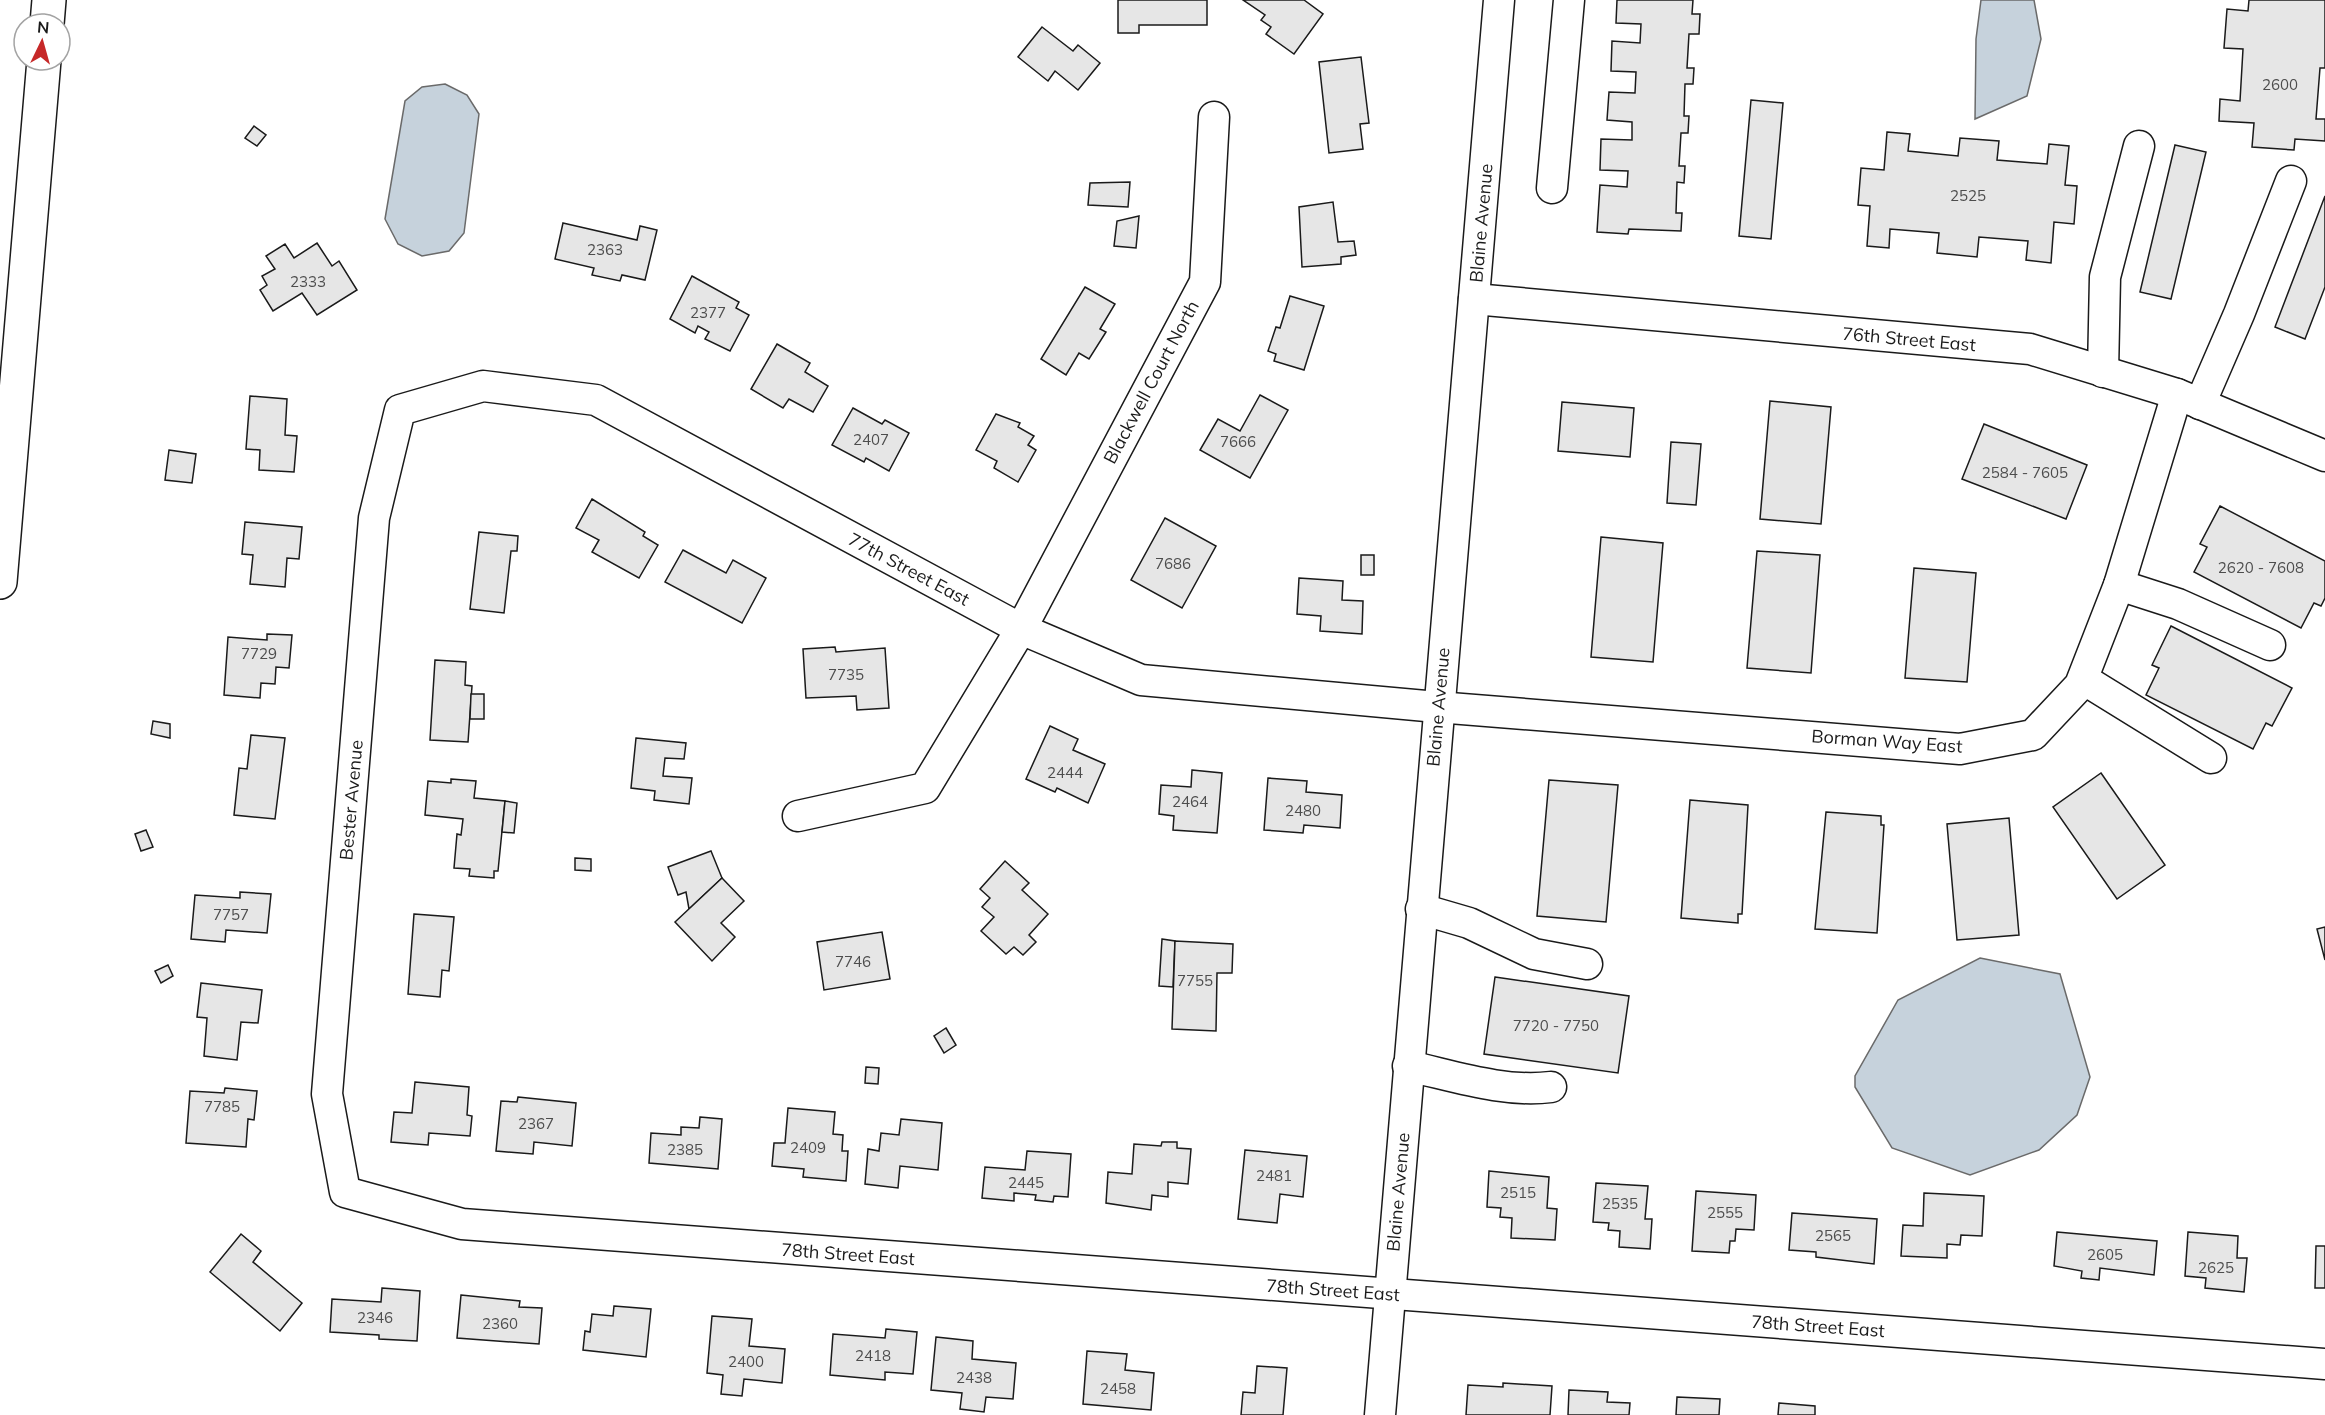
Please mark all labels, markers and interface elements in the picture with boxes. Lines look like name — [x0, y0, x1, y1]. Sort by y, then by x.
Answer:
north arrow — [12, 12, 72, 72]
text: N — [36, 17, 50, 38]
house number: 2600 — [2262, 75, 2298, 94]
street label: Blaine Avenue — [1464, 163, 1498, 283]
house number: 2525 — [1950, 186, 1986, 205]
house number: 2363 — [587, 240, 623, 259]
house number: 2333 — [290, 272, 326, 291]
street label: Blackwell Court North — [1098, 296, 1204, 468]
house number: 2377 — [690, 303, 726, 322]
street label: 76th Street East — [1841, 322, 1977, 356]
house number: 2407 — [853, 430, 889, 449]
house number: 7666 — [1220, 432, 1256, 451]
house number: 2584 - 7605 — [1982, 463, 2068, 482]
street label: 77th Street East — [844, 527, 974, 611]
house number: 7686 — [1155, 554, 1191, 573]
house number: 2620 - 7608 — [2218, 558, 2304, 577]
house number: 7729 — [241, 644, 277, 663]
street label: Blaine Avenue — [1421, 647, 1455, 767]
house number: 7735 — [828, 665, 864, 684]
street label: Borman Way East — [1811, 724, 1963, 758]
street label: Bester Avenue — [334, 739, 368, 861]
house number: 2444 — [1047, 763, 1083, 782]
house number: 2464 — [1172, 792, 1208, 811]
house number: 2480 — [1285, 801, 1321, 820]
house number: 7757 — [213, 905, 249, 924]
house number: 7746 — [835, 952, 871, 971]
house number: 7755 — [1177, 971, 1213, 990]
house number: 7720 - 7750 — [1513, 1016, 1599, 1035]
house number: 7785 — [204, 1097, 240, 1116]
house number: 2367 — [518, 1114, 554, 1133]
street label: Blaine Avenue — [1381, 1132, 1415, 1252]
house number: 2409 — [790, 1138, 826, 1157]
house number: 2385 — [667, 1140, 703, 1159]
house number: 2481 — [1256, 1166, 1292, 1185]
house number: 2445 — [1008, 1173, 1044, 1192]
house number: 2515 — [1500, 1183, 1536, 1202]
house number: 2535 — [1602, 1194, 1638, 1213]
house number: 2555 — [1707, 1203, 1743, 1222]
house number: 2565 — [1815, 1226, 1851, 1245]
street label: 78th Street East — [780, 1238, 916, 1270]
house number: 2605 — [2087, 1245, 2123, 1264]
house number: 2625 — [2198, 1258, 2234, 1277]
street label: 78th Street East — [1265, 1274, 1401, 1306]
house number: 2346 — [357, 1308, 393, 1327]
street label: 78th Street East — [1750, 1310, 1886, 1342]
house number: 2360 — [482, 1314, 518, 1333]
house number: 2418 — [855, 1346, 891, 1365]
house number: 2400 — [728, 1352, 764, 1371]
house number: 2438 — [956, 1368, 992, 1387]
house number: 2458 — [1100, 1379, 1136, 1398]

